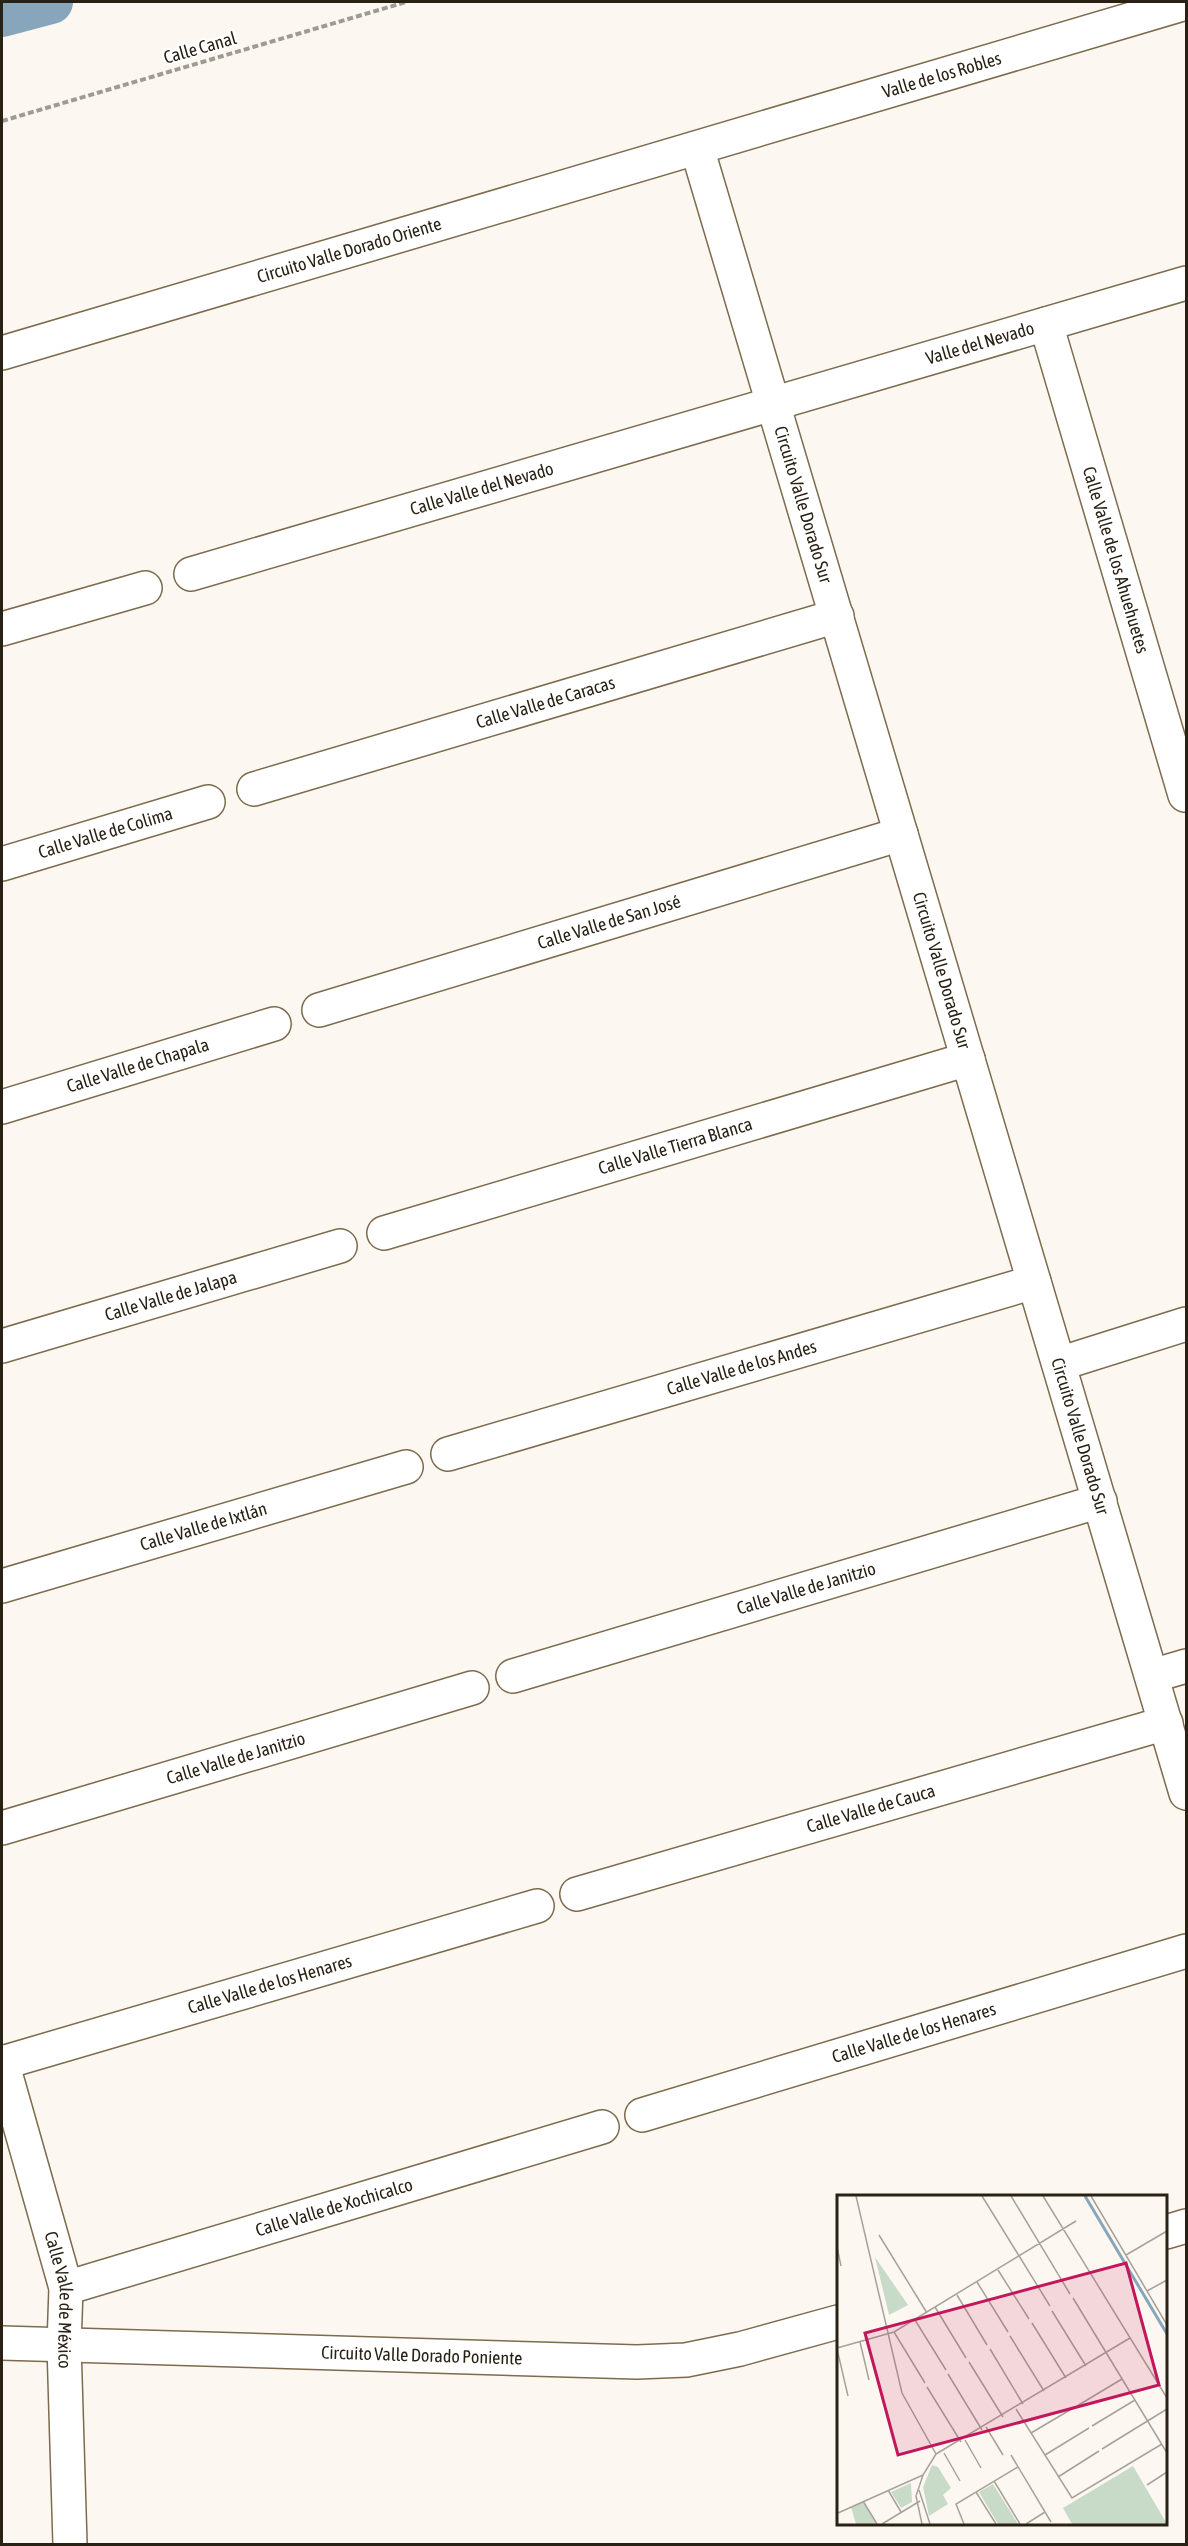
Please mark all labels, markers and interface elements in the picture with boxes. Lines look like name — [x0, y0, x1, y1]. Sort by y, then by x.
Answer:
street label: Calle Canal — [161, 27, 239, 68]
street label: Valle de los Robles — [880, 47, 1004, 102]
street label: Circuito Valle Dorado Oriente — [254, 213, 444, 287]
street label: Valle del Nevado — [923, 317, 1036, 369]
street label: Circuito Valle Dorado Sur — [770, 423, 837, 586]
street label: Calle Valle del Nevado — [407, 458, 556, 519]
street label: Calle Valle de los Ahuehuetes — [1079, 464, 1154, 656]
street label: Calle Valle de Caracas — [473, 672, 617, 733]
street label: Calle Valle de Colima — [36, 802, 175, 863]
street label: Circuito Valle Dorado Sur — [909, 889, 975, 1052]
street label: Calle Valle de San José — [535, 890, 683, 953]
street label: Calle Valle de Chapala — [64, 1033, 211, 1097]
street label: Calle Valle Tierra Blanca — [596, 1113, 755, 1179]
street label: Calle Valle de Jalapa — [102, 1266, 239, 1325]
street label: Calle Valle de los Andes — [664, 1335, 819, 1399]
street label: Circuito Valle Dorado Sur — [1047, 1355, 1114, 1518]
street label: Calle Valle de Ixtlán — [137, 1498, 269, 1555]
street label: Calle Valle de Janitzio — [734, 1558, 878, 1619]
street label: Calle Valle de Janitzio — [164, 1727, 308, 1788]
street label: Calle Valle de Cauca — [804, 1780, 937, 1837]
street label: Calle Valle de los Henares — [185, 1950, 354, 2018]
street label: Calle Valle de los Henares — [829, 1998, 998, 2067]
street label: Calle Valle de Xochicalco — [253, 2173, 415, 2240]
inset map — [837, 2195, 1167, 2525]
street label: Calle Valle de México — [40, 2229, 77, 2369]
street label: Circuito Valle Dorado Poniente — [321, 2342, 523, 2369]

